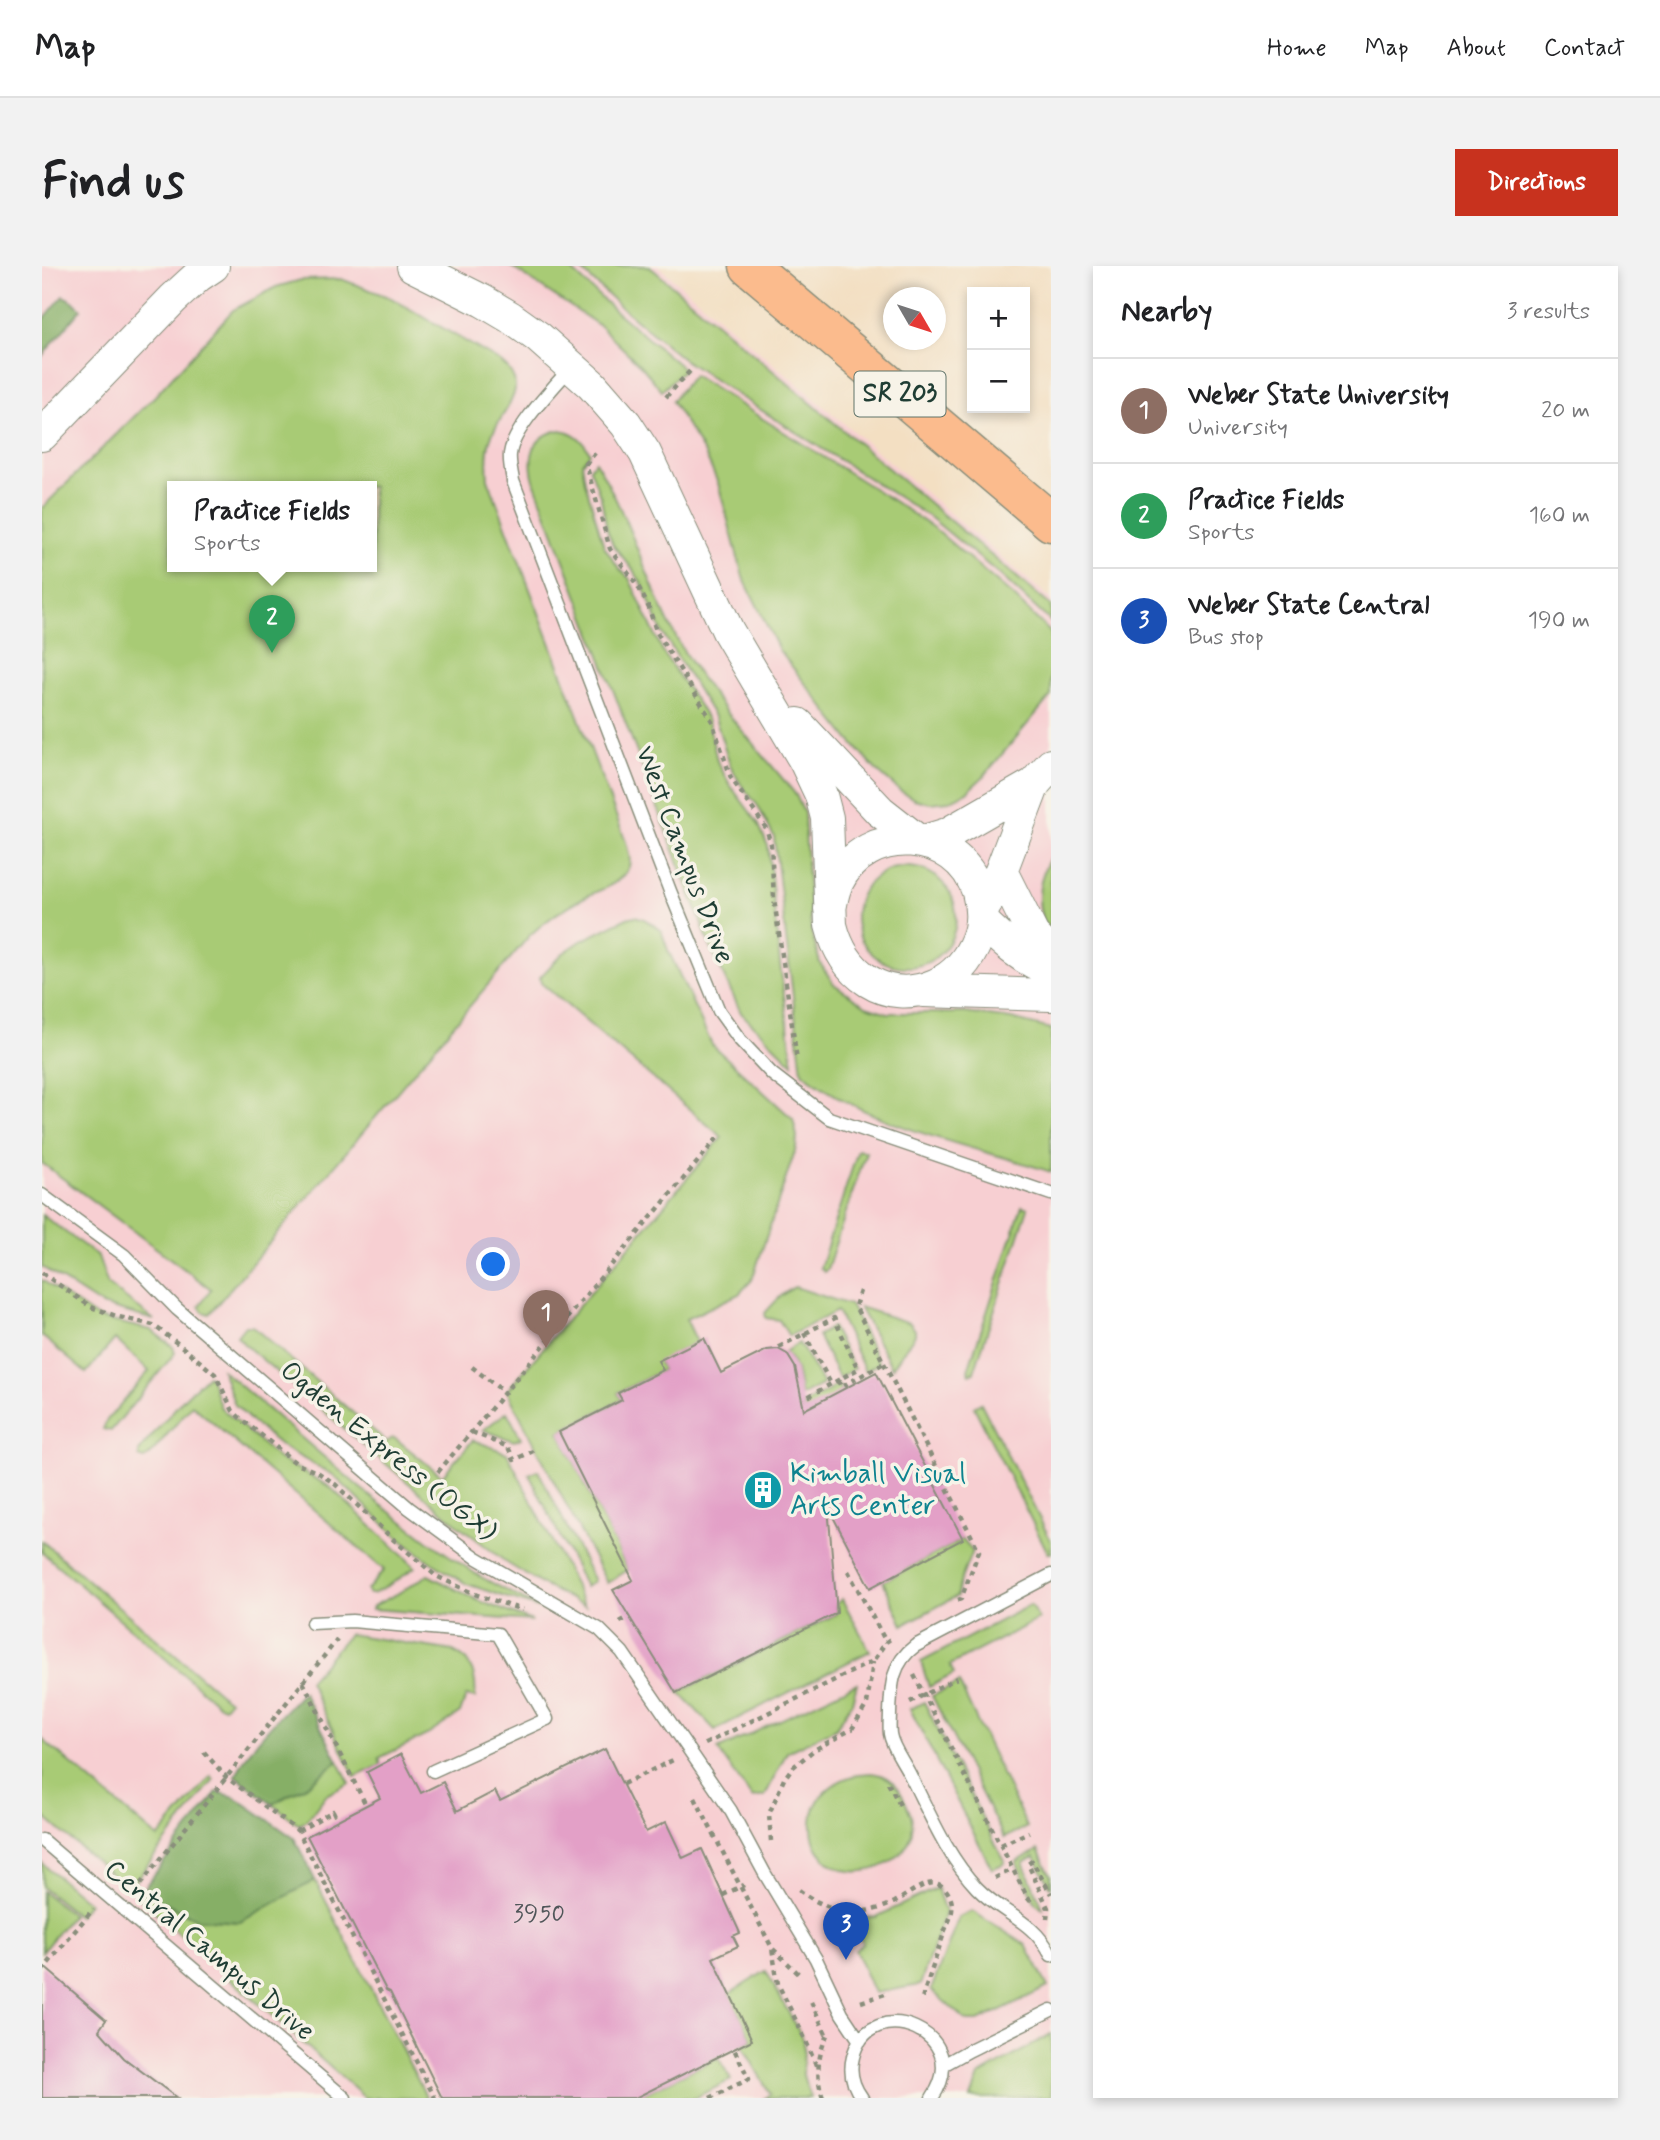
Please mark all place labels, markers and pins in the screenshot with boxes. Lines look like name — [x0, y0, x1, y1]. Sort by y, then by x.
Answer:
pin: 2 — [249, 595, 295, 653]
pin: 1 — [523, 1290, 569, 1348]
place label: Kimball Visual Arts Center — [790, 1456, 966, 1525]
building icon: Kimball Visual Arts Center — [742, 1469, 784, 1511]
pin: 3 — [823, 1902, 869, 1960]

